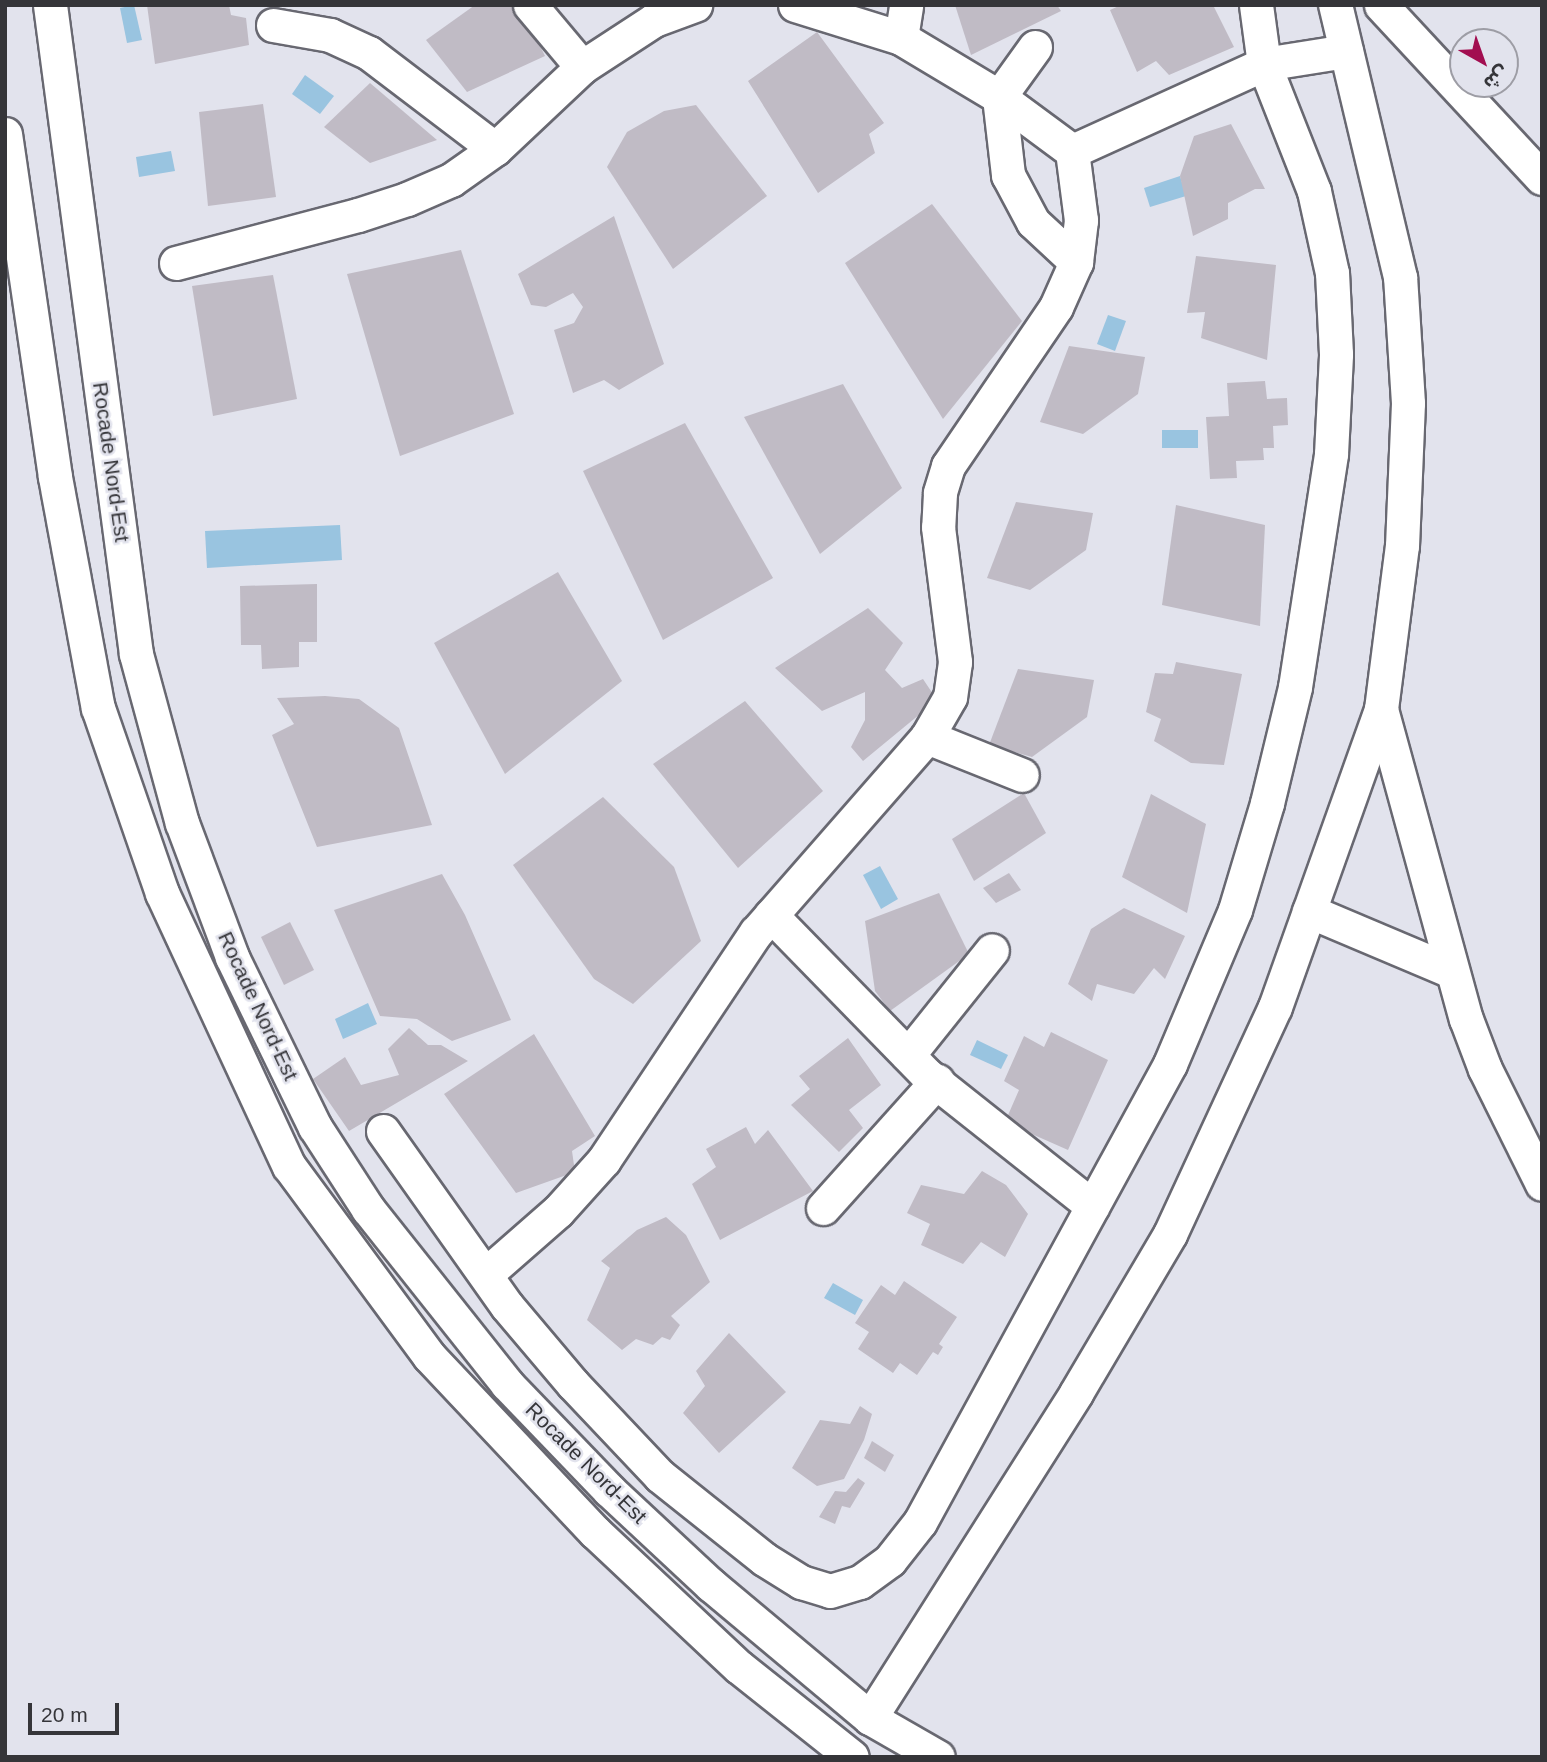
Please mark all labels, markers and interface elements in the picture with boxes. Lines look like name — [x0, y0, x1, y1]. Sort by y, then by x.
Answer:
north arrow — [1449, 28, 1519, 98]
text: ش — [1480, 62, 1513, 94]
street label: Rocade Nord-Est — [87, 380, 135, 544]
street label: Rocade Nord-Est — [213, 928, 303, 1084]
street label: Rocade Nord-Est — [520, 1397, 652, 1529]
scale bar — [32, 1688, 122, 1732]
text: 20 m — [41, 1703, 88, 1726]

